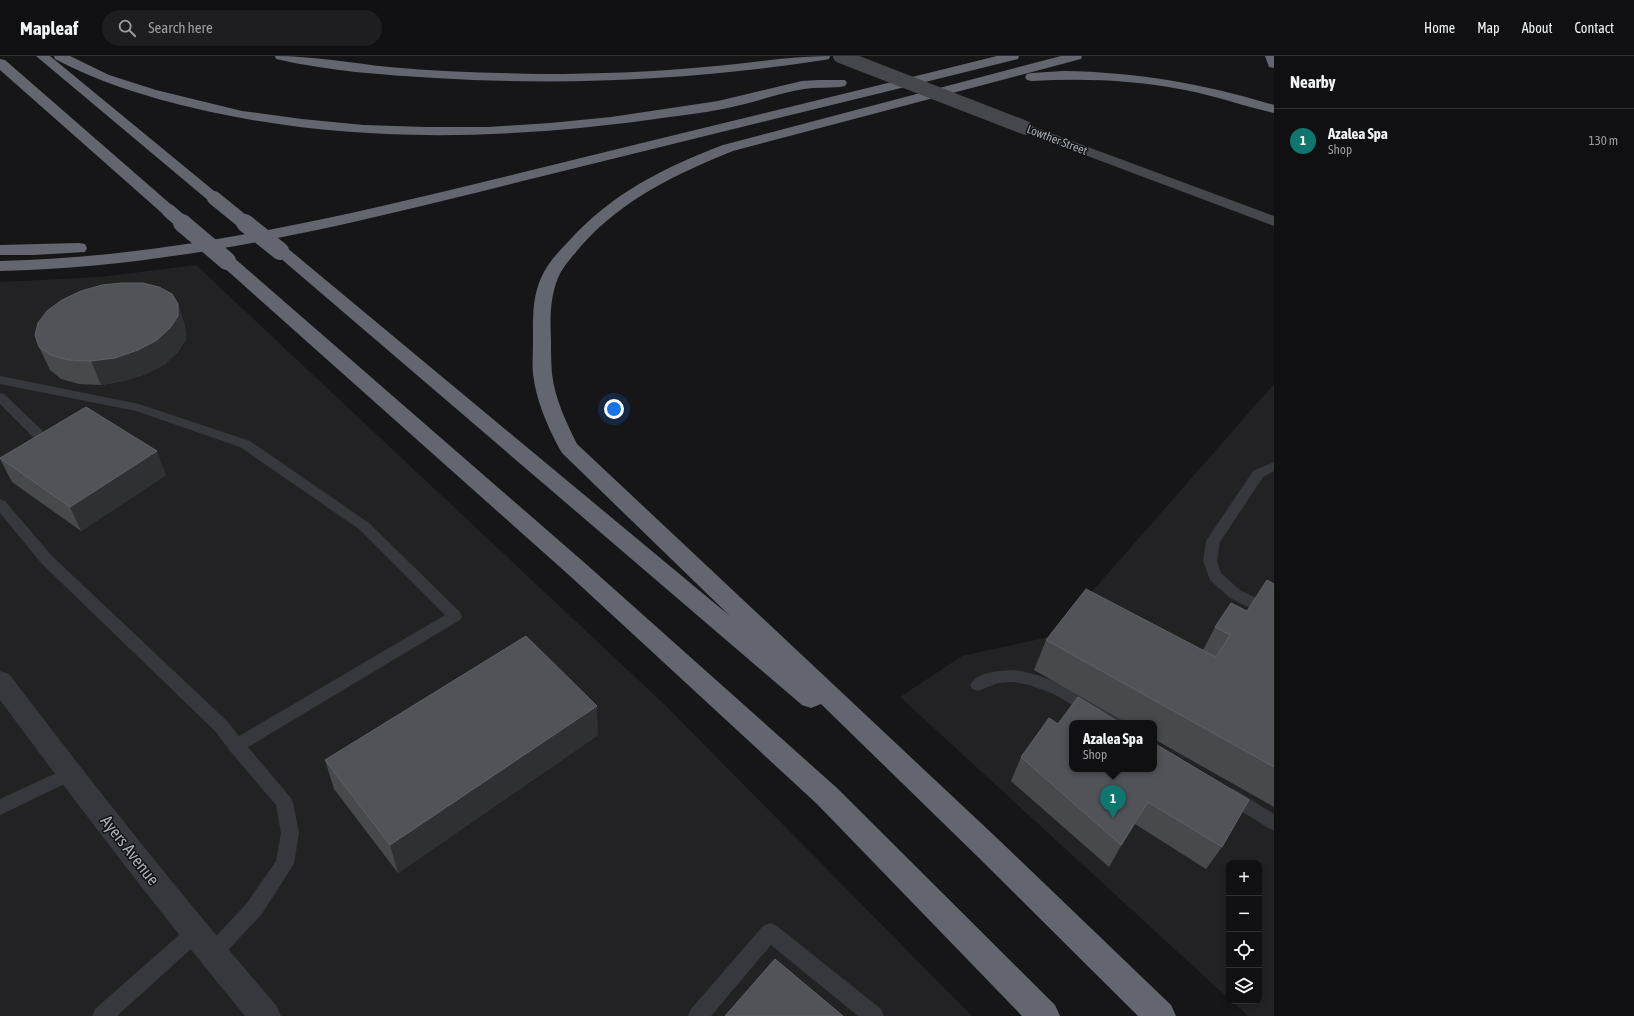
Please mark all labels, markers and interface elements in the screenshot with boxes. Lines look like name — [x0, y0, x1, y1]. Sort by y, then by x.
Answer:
search box — [102, 10, 382, 46]
text: Mapleaf — [20, 17, 78, 39]
icon: search — [116, 17, 138, 39]
text: Search here — [148, 19, 213, 36]
text: Home — [1424, 20, 1455, 36]
text: Map — [1477, 20, 1500, 36]
text: About — [1522, 20, 1553, 36]
text: Contact — [1575, 20, 1614, 36]
text: Nearby — [1290, 72, 1336, 92]
street label: Lowther Street — [1025, 122, 1090, 158]
text: Azalea Spa — [1328, 125, 1388, 142]
text: 1 — [1300, 133, 1306, 148]
text: 130 m — [1589, 133, 1618, 148]
text: Shop — [1328, 142, 1352, 157]
your location — [604, 399, 624, 419]
popup — [1069, 720, 1157, 772]
text: Azalea Spa — [1083, 730, 1143, 747]
text: Shop — [1083, 747, 1107, 762]
pin: 1 — [1100, 785, 1126, 818]
street label: Ayers Avenue — [96, 811, 164, 889]
map controls — [1226, 860, 1262, 1004]
button: + — [1226, 860, 1262, 896]
button: − — [1226, 896, 1262, 932]
button: locate — [1226, 932, 1262, 968]
button: layers — [1226, 968, 1262, 1004]

